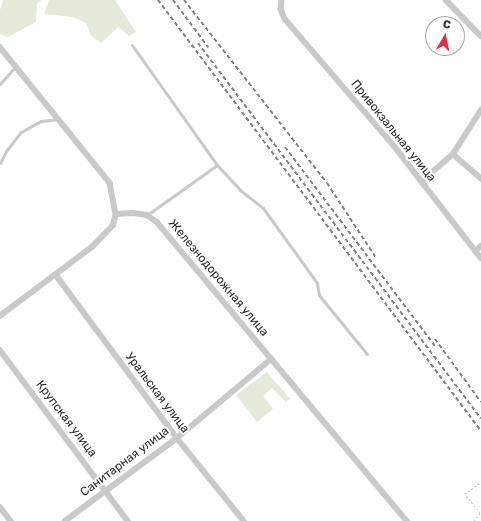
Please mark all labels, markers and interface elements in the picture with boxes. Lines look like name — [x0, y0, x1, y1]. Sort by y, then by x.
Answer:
north arrow — [425, 16, 465, 56]
text: С — [442, 18, 452, 32]
street label: Привокзальная улица — [348, 77, 438, 185]
street label: Железнодорожная улица — [165, 217, 271, 339]
street label: Уральская улица — [122, 350, 192, 436]
street label: Крупская улица — [33, 378, 99, 460]
street label: Санитарная улица — [78, 424, 172, 500]

